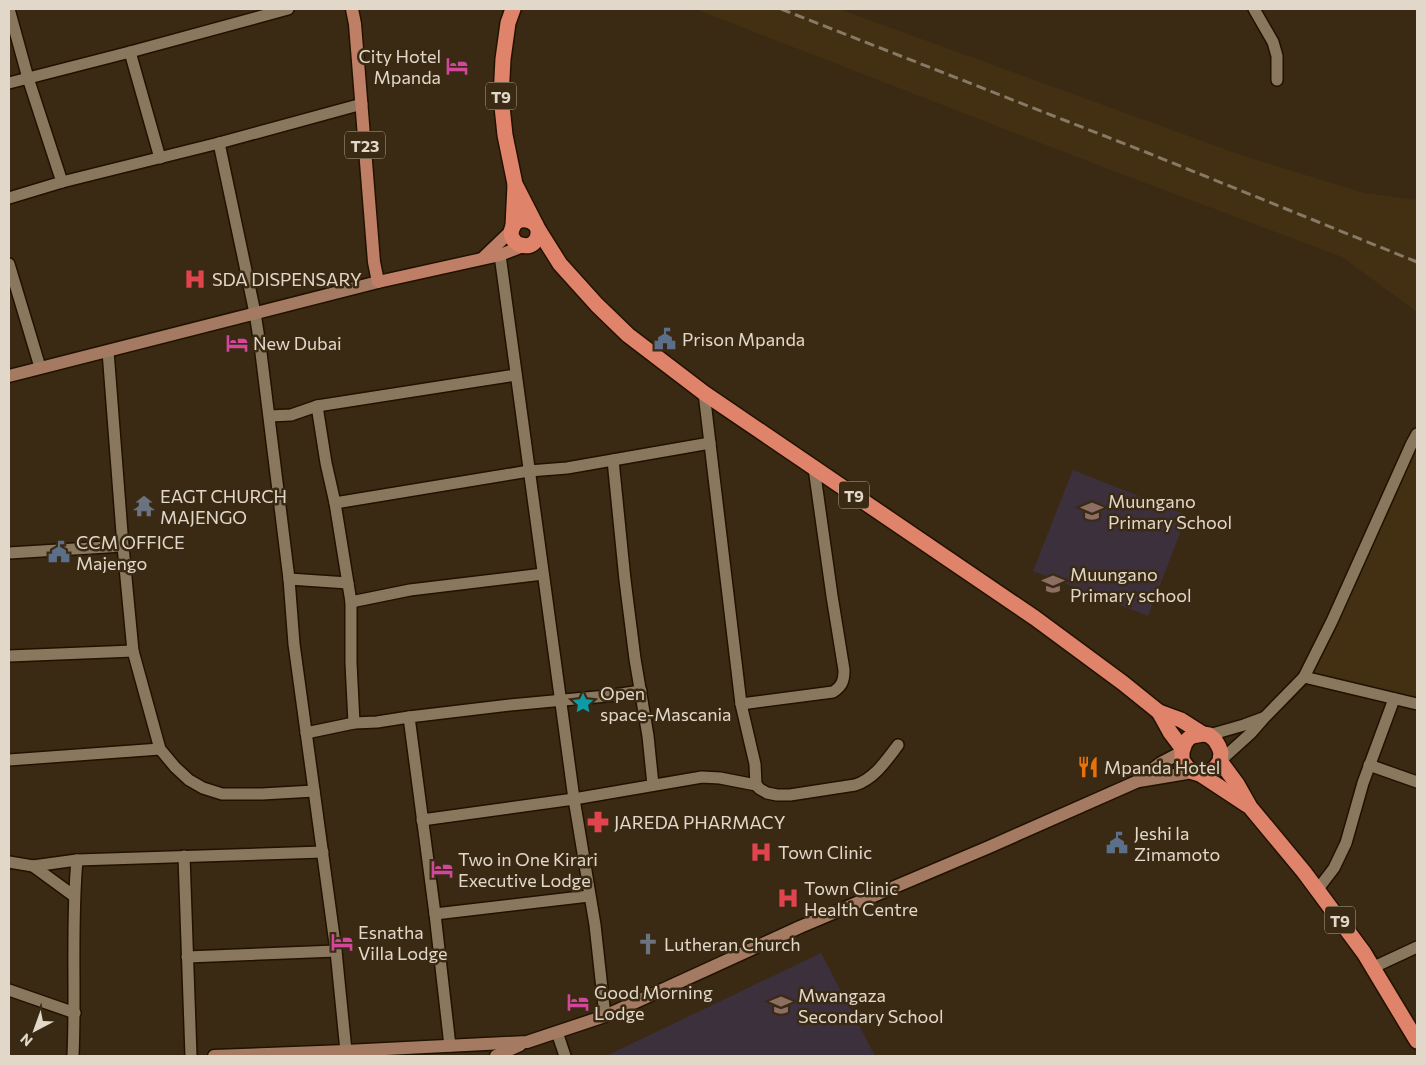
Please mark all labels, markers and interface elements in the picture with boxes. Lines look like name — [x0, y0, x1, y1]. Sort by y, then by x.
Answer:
place label: City Hotel Mpanda — [358, 45, 441, 88]
hotel icon: City Hotel Mpanda — [444, 53, 470, 79]
road number: T9 — [486, 82, 516, 110]
road number: T23 — [345, 132, 385, 158]
hospital icon: SDA DISPENSARY — [182, 266, 208, 292]
place label: SDA DISPENSARY — [212, 268, 362, 290]
public building icon: Prison Mpanda — [652, 326, 678, 352]
place label: Prison Mpanda — [682, 328, 805, 350]
hotel icon: New Dubai — [224, 330, 250, 356]
place label: New Dubai — [253, 332, 342, 354]
road number: T9 — [839, 482, 869, 508]
place label: EAGT CHURCH MAJENGO — [160, 485, 287, 528]
place label: Muungano Primary School — [1108, 490, 1232, 533]
temple icon: EAGT CHURCH MAJENGO — [131, 493, 157, 519]
school or university icon: Muungano Primary School — [1079, 498, 1105, 524]
place label: CCM OFFICE Majengo — [76, 531, 185, 574]
public building icon: CCM OFFICE Majengo — [46, 539, 72, 565]
place label: Muungano Primary school — [1070, 563, 1192, 606]
school or university icon: Muungano Primary school — [1040, 571, 1066, 597]
place label: Open space-Mascania — [600, 682, 732, 725]
place icon: Open space-Mascania — [570, 690, 596, 716]
restaurant icon: Mpanda Hotel — [1075, 754, 1101, 780]
place label: Mpanda Hotel — [1104, 756, 1220, 778]
pharmacy icon: JAREDA PHARMACY — [585, 809, 611, 835]
place label: JAREDA PHARMACY — [614, 811, 786, 833]
place label: Jeshi la Zimamoto — [1134, 822, 1220, 865]
public building icon: Jeshi la Zimamoto — [1104, 830, 1130, 856]
hospital icon: Town Clinic — [748, 839, 774, 865]
place label: Town Clinic — [778, 841, 872, 863]
place label: Two in One Kirari Executive Lodge — [458, 848, 598, 891]
hotel icon: Two in One Kirari Executive Lodge — [429, 856, 455, 882]
place label: Town Clinic Health Centre — [804, 877, 918, 920]
hospital icon: Town Clinic Health Centre — [775, 885, 801, 911]
road number: T9 — [1325, 906, 1355, 934]
place label: Esnatha Villa Lodge — [358, 921, 448, 964]
hotel icon: Esnatha Villa Lodge — [329, 929, 355, 955]
church icon: Lutheran Church — [635, 931, 661, 957]
place label: Lutheran Church — [664, 933, 801, 955]
place label: Good Morning Lodge — [594, 981, 713, 1024]
place label: Mwangaza Secondary School — [798, 984, 944, 1027]
hotel icon: Good Morning Lodge — [565, 989, 591, 1015]
school or university icon: Mwangaza Secondary School — [768, 992, 794, 1018]
north arrow — [10, 1005, 60, 1055]
text: N — [17, 1030, 36, 1050]

